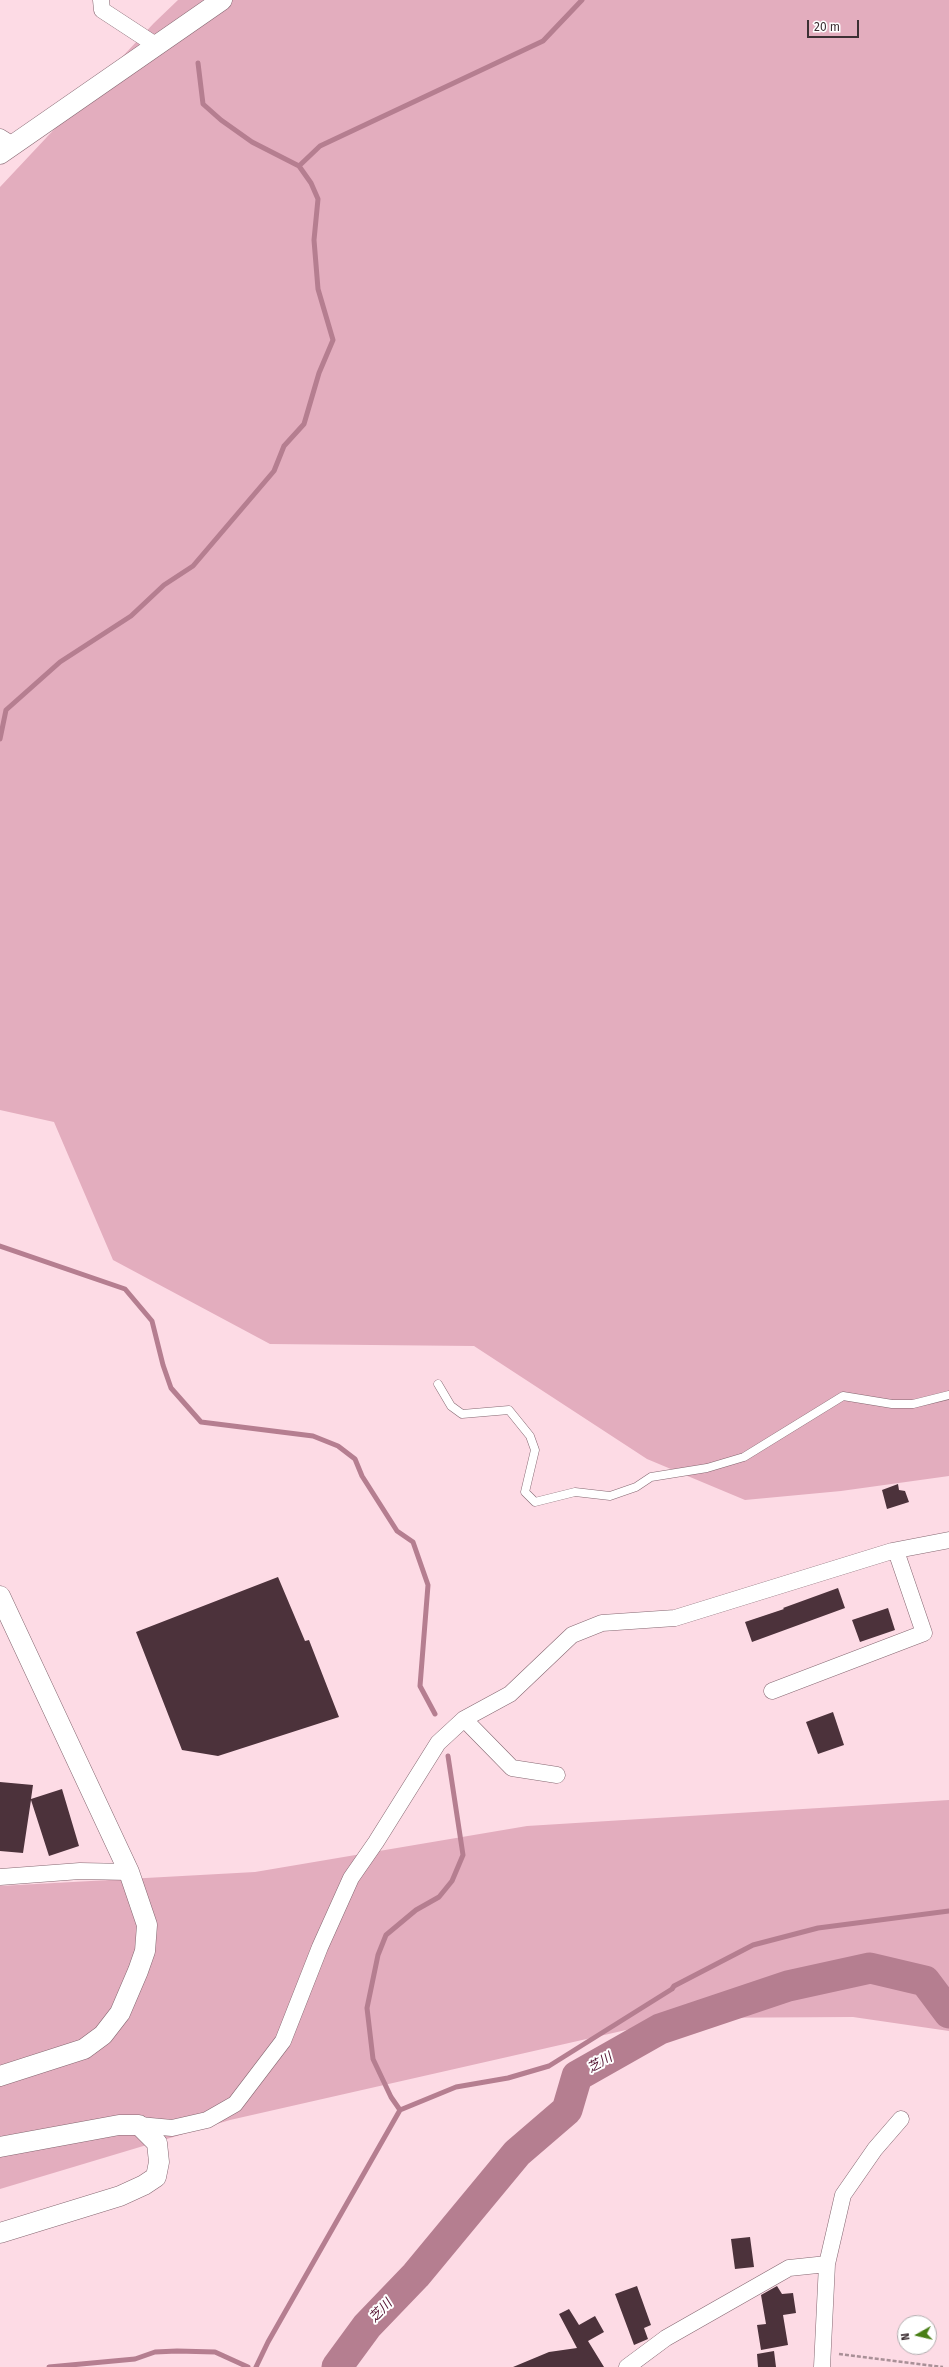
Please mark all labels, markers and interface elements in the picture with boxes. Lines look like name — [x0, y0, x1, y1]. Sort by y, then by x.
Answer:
scale bar — [809, 12, 861, 38]
text: 20 m — [814, 20, 840, 34]
water label: 芝川 — [585, 2050, 615, 2076]
water label: 芝川 — [366, 2296, 396, 2326]
north arrow — [897, 2315, 937, 2355]
text: N — [899, 2332, 913, 2341]

